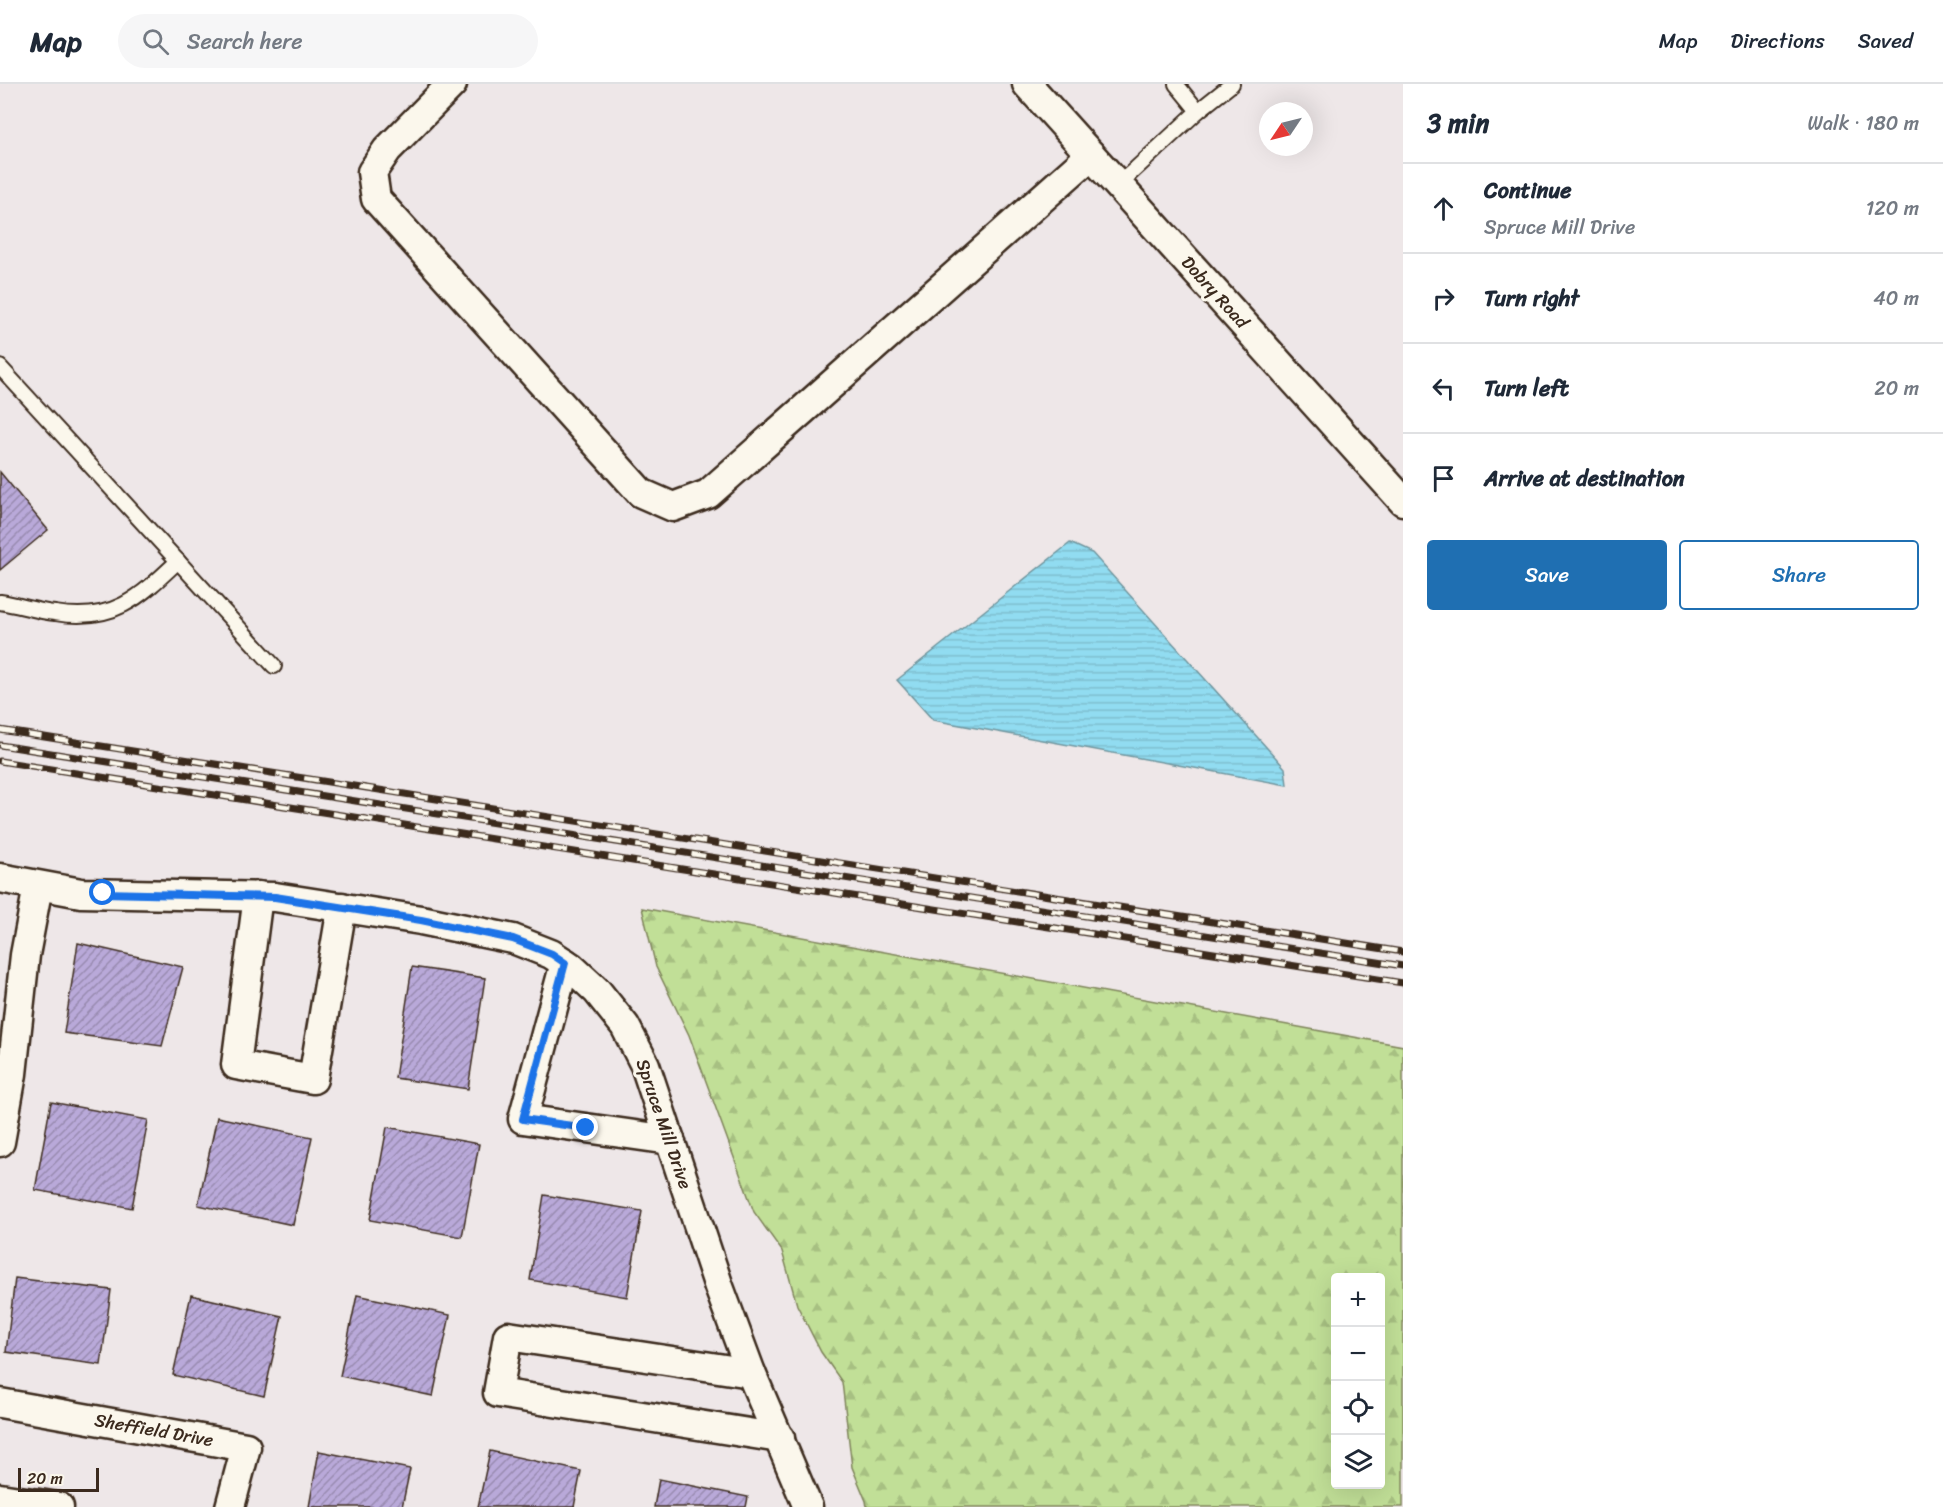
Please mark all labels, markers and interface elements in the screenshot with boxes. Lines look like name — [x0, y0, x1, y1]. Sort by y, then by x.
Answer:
search box — [118, 14, 538, 68]
text: Map — [30, 17, 82, 66]
text: Search here — [187, 22, 303, 61]
text: Map — [1659, 22, 1697, 60]
text: Directions — [1730, 22, 1825, 60]
text: Saved — [1858, 22, 1913, 60]
icon: search — [139, 25, 172, 58]
text: 3 min — [1427, 100, 1489, 146]
north arrow — [1259, 102, 1313, 156]
text: Walk · 180 m — [1808, 106, 1919, 141]
text: Continue — [1484, 171, 1572, 210]
text: 120 m — [1866, 191, 1919, 226]
icon: ahead — [1427, 192, 1460, 225]
text: Spruce Mill Drive — [1484, 210, 1635, 245]
street label: Dobry Road — [1173, 248, 1258, 337]
text: Turn right — [1484, 279, 1579, 318]
text: 40 m — [1873, 281, 1919, 316]
icon: right — [1427, 282, 1460, 315]
text: Turn left — [1484, 369, 1569, 408]
text: 20 m — [1874, 371, 1919, 406]
icon: left — [1427, 372, 1460, 405]
text: Arrive at destination — [1484, 459, 1685, 498]
icon: arrive — [1427, 462, 1460, 495]
button: Save — [1427, 540, 1667, 610]
button: Share — [1679, 540, 1919, 610]
route start — [89, 879, 115, 905]
street label: Spruce Mill Drive — [627, 1054, 701, 1194]
route end — [572, 1114, 598, 1140]
map controls — [1331, 1273, 1385, 1489]
button: + — [1331, 1273, 1385, 1327]
button: − — [1331, 1327, 1385, 1381]
button: locate — [1331, 1381, 1385, 1435]
street label: Sheffield Drive — [92, 1404, 216, 1456]
button: layers — [1331, 1435, 1385, 1489]
text: 20 m — [27, 1464, 63, 1493]
scale bar — [18, 1465, 99, 1492]

